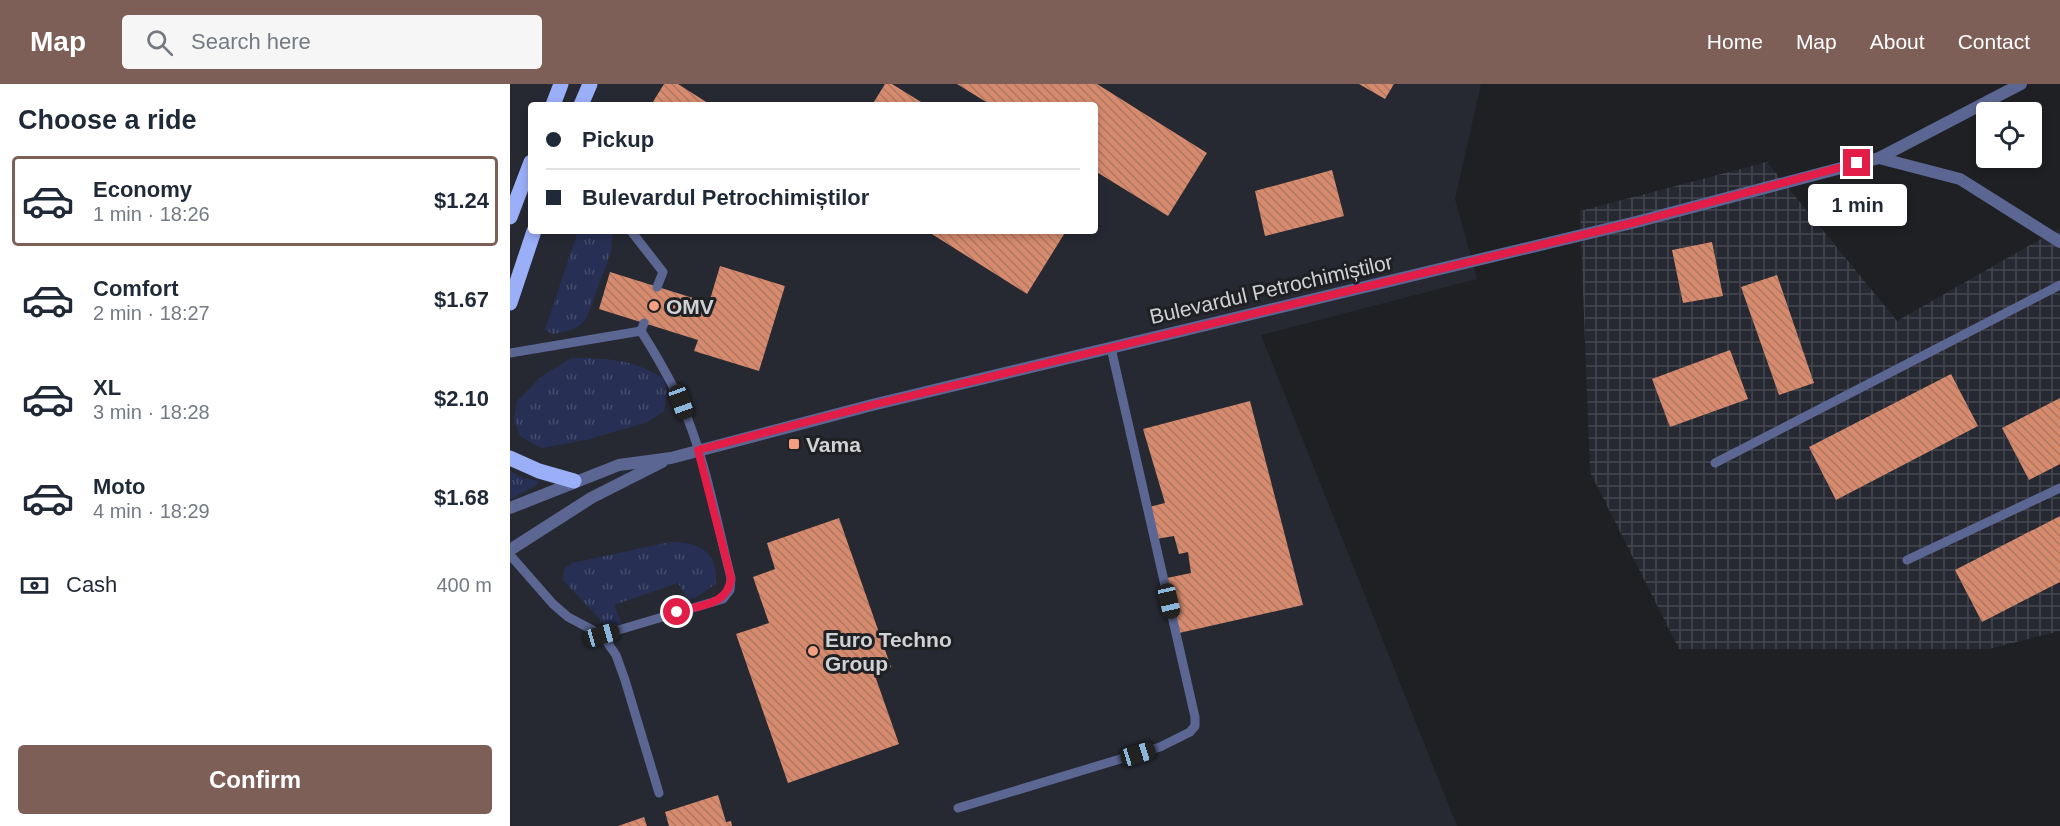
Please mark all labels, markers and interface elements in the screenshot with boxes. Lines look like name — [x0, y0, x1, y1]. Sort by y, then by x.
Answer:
search box — [122, 15, 542, 69]
text: Map — [30, 26, 86, 57]
icon: search — [143, 26, 176, 59]
text: Search here — [191, 29, 311, 54]
text: Home — [1707, 30, 1763, 53]
text: Map — [1796, 30, 1837, 53]
text: About — [1870, 30, 1925, 53]
text: Contact — [1958, 30, 2030, 53]
map controls — [1976, 102, 2042, 168]
button: locate — [1976, 102, 2042, 168]
text: Choose a ride — [18, 105, 197, 135]
text: Pickup — [582, 127, 654, 152]
route end — [1843, 149, 1870, 176]
icon: car — [21, 174, 75, 228]
text: Economy — [93, 177, 192, 202]
callout: 1 min — [1808, 184, 1906, 226]
text: Bulevardul Petrochimiștilor — [582, 185, 869, 210]
text: $1.24 — [434, 188, 489, 213]
text: 1 min — [1831, 194, 1884, 216]
text: 1 min · 18:26 — [93, 203, 210, 225]
street label: Bulevardul Petrochimiștilor — [1147, 250, 1395, 328]
icon: car — [21, 273, 75, 327]
text: Comfort — [93, 276, 179, 301]
text: $1.67 — [434, 287, 489, 312]
place label: OMV — [666, 295, 714, 318]
marker: OMV — [647, 299, 661, 313]
text: 2 min · 18:27 — [93, 302, 210, 324]
icon: car — [21, 372, 75, 426]
text: XL — [93, 375, 121, 400]
car — [666, 382, 696, 422]
text: $2.10 — [434, 386, 489, 411]
text: 3 min · 18:28 — [93, 401, 210, 423]
place label: Vama — [806, 433, 861, 456]
marker: Vama — [787, 437, 801, 451]
icon: car — [21, 471, 75, 525]
text: Moto — [93, 474, 146, 499]
text: $1.68 — [434, 485, 489, 510]
text: 4 min · 18:29 — [93, 500, 210, 522]
icon: cash — [18, 569, 51, 602]
text: Cash — [66, 572, 117, 597]
text: 400 m — [436, 574, 492, 596]
car — [1156, 581, 1182, 621]
route start — [663, 598, 690, 625]
car — [582, 621, 622, 649]
place label: Euro Techno Group — [825, 628, 952, 675]
marker: Euro Techno Group — [806, 644, 820, 658]
car — [1118, 740, 1158, 768]
button: Confirm — [18, 745, 492, 814]

